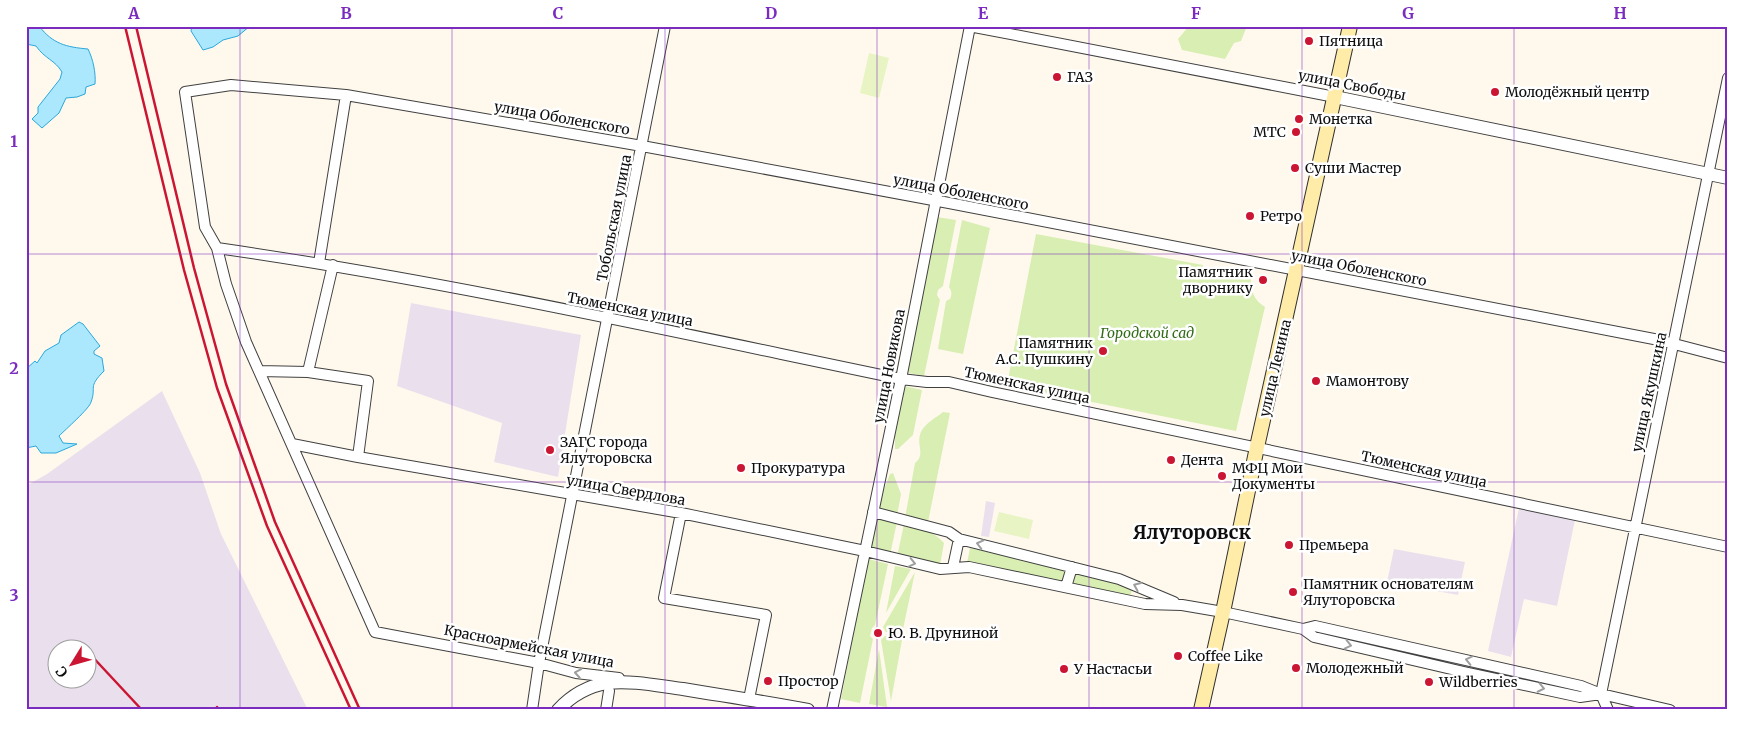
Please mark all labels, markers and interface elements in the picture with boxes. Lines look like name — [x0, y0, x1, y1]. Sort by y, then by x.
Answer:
text: A — [127, 3, 140, 23]
text: B — [340, 3, 352, 23]
text: C — [553, 3, 563, 23]
text: D — [765, 3, 777, 23]
text: E — [978, 3, 989, 23]
text: F — [1191, 3, 1201, 23]
text: G — [1402, 3, 1414, 23]
text: H — [1613, 3, 1627, 23]
place label: Пятница — [1319, 32, 1384, 50]
marker: Пятница — [1303, 35, 1315, 47]
street label: улица Свободы — [1297, 66, 1407, 104]
place label: ГАЗ — [1067, 68, 1093, 86]
marker: ГАЗ — [1051, 71, 1063, 83]
place label: Молодёжный центр — [1505, 83, 1650, 101]
marker: Молодёжный центр — [1489, 86, 1501, 98]
street label: улица Оболенского — [493, 97, 631, 139]
place label: Монетка — [1309, 110, 1373, 128]
marker: Монетка — [1293, 113, 1305, 125]
place label: МТС — [1253, 123, 1286, 141]
marker: МТС — [1290, 126, 1302, 138]
text: 1 — [10, 131, 18, 151]
street label: Тобольская улица — [593, 152, 635, 283]
place label: Суши Мастер — [1305, 159, 1402, 177]
marker: Суши Мастер — [1289, 162, 1301, 174]
street label: улица Оболенского — [892, 170, 1030, 214]
place label: Ретро — [1260, 207, 1302, 225]
marker: Ретро — [1244, 210, 1256, 222]
street label: улица Оболенского — [1290, 246, 1428, 290]
place label: Памятник дворнику — [1178, 263, 1254, 297]
marker: Памятник дворнику — [1257, 274, 1269, 286]
street label: Тюменская улица — [565, 288, 695, 330]
street label: улица Новикова — [869, 307, 909, 424]
street label: улица Ленина — [1255, 317, 1295, 419]
park label: Городской сад — [1100, 324, 1194, 342]
street label: улица Якушкина — [1628, 330, 1671, 454]
place label: Памятник А.С. Пушкину — [995, 334, 1094, 368]
marker: Памятник А.С. Пушкину — [1097, 345, 1109, 357]
text: 2 — [9, 358, 19, 378]
street label: Тюменская улица — [962, 363, 1092, 407]
place label: Мамонтову — [1326, 372, 1410, 390]
marker: Мамонтову — [1310, 375, 1322, 387]
place label: ЗАГС города Ялуторовска — [560, 433, 653, 467]
marker: ЗАГС города Ялуторовска — [544, 444, 556, 456]
street label: Тюменская улица — [1359, 447, 1489, 491]
place label: Дента — [1181, 451, 1224, 469]
marker: Дента — [1165, 454, 1177, 466]
place label: Прокуратура — [751, 459, 846, 477]
place label: МФЦ Мои Документы — [1232, 459, 1315, 493]
marker: Прокуратура — [735, 462, 747, 474]
marker: МФЦ Мои Документы — [1216, 470, 1228, 482]
street label: улица Свердлова — [565, 471, 687, 509]
district label: Ялуторовск — [1133, 520, 1251, 544]
place label: Премьера — [1299, 536, 1369, 554]
marker: Премьера — [1283, 539, 1295, 551]
one-way arrow — [976, 540, 984, 550]
one-way arrow — [907, 557, 916, 568]
place label: Памятник основателям Ялуторовска — [1303, 575, 1475, 609]
one-way arrow — [1133, 582, 1142, 593]
text: 3 — [9, 585, 19, 605]
marker: Памятник основателям Ялуторовска — [1287, 586, 1299, 598]
street label: Красноармейская улица — [443, 621, 616, 671]
place label: Ю. В. Друниной — [888, 624, 999, 642]
marker: Ю. В. Друниной — [872, 627, 884, 639]
north arrow — [48, 638, 98, 688]
one-way arrow — [1343, 639, 1352, 650]
place label: Coffee Like — [1188, 647, 1263, 665]
marker: Coffee Like — [1172, 650, 1184, 662]
one-way arrow — [1465, 655, 1474, 666]
place label: Молодежный — [1306, 659, 1404, 677]
place label: У Настасьи — [1073, 660, 1152, 678]
marker: Молодежный — [1290, 662, 1302, 674]
text: С — [52, 663, 72, 681]
marker: У Настасьи — [1058, 663, 1070, 675]
one-way arrow — [574, 668, 583, 678]
place label: Простор — [778, 672, 839, 690]
place label: Wildberries — [1438, 673, 1518, 691]
marker: Простор — [762, 675, 774, 687]
marker: Wildberries — [1423, 676, 1435, 688]
one-way arrow — [1536, 683, 1545, 693]

